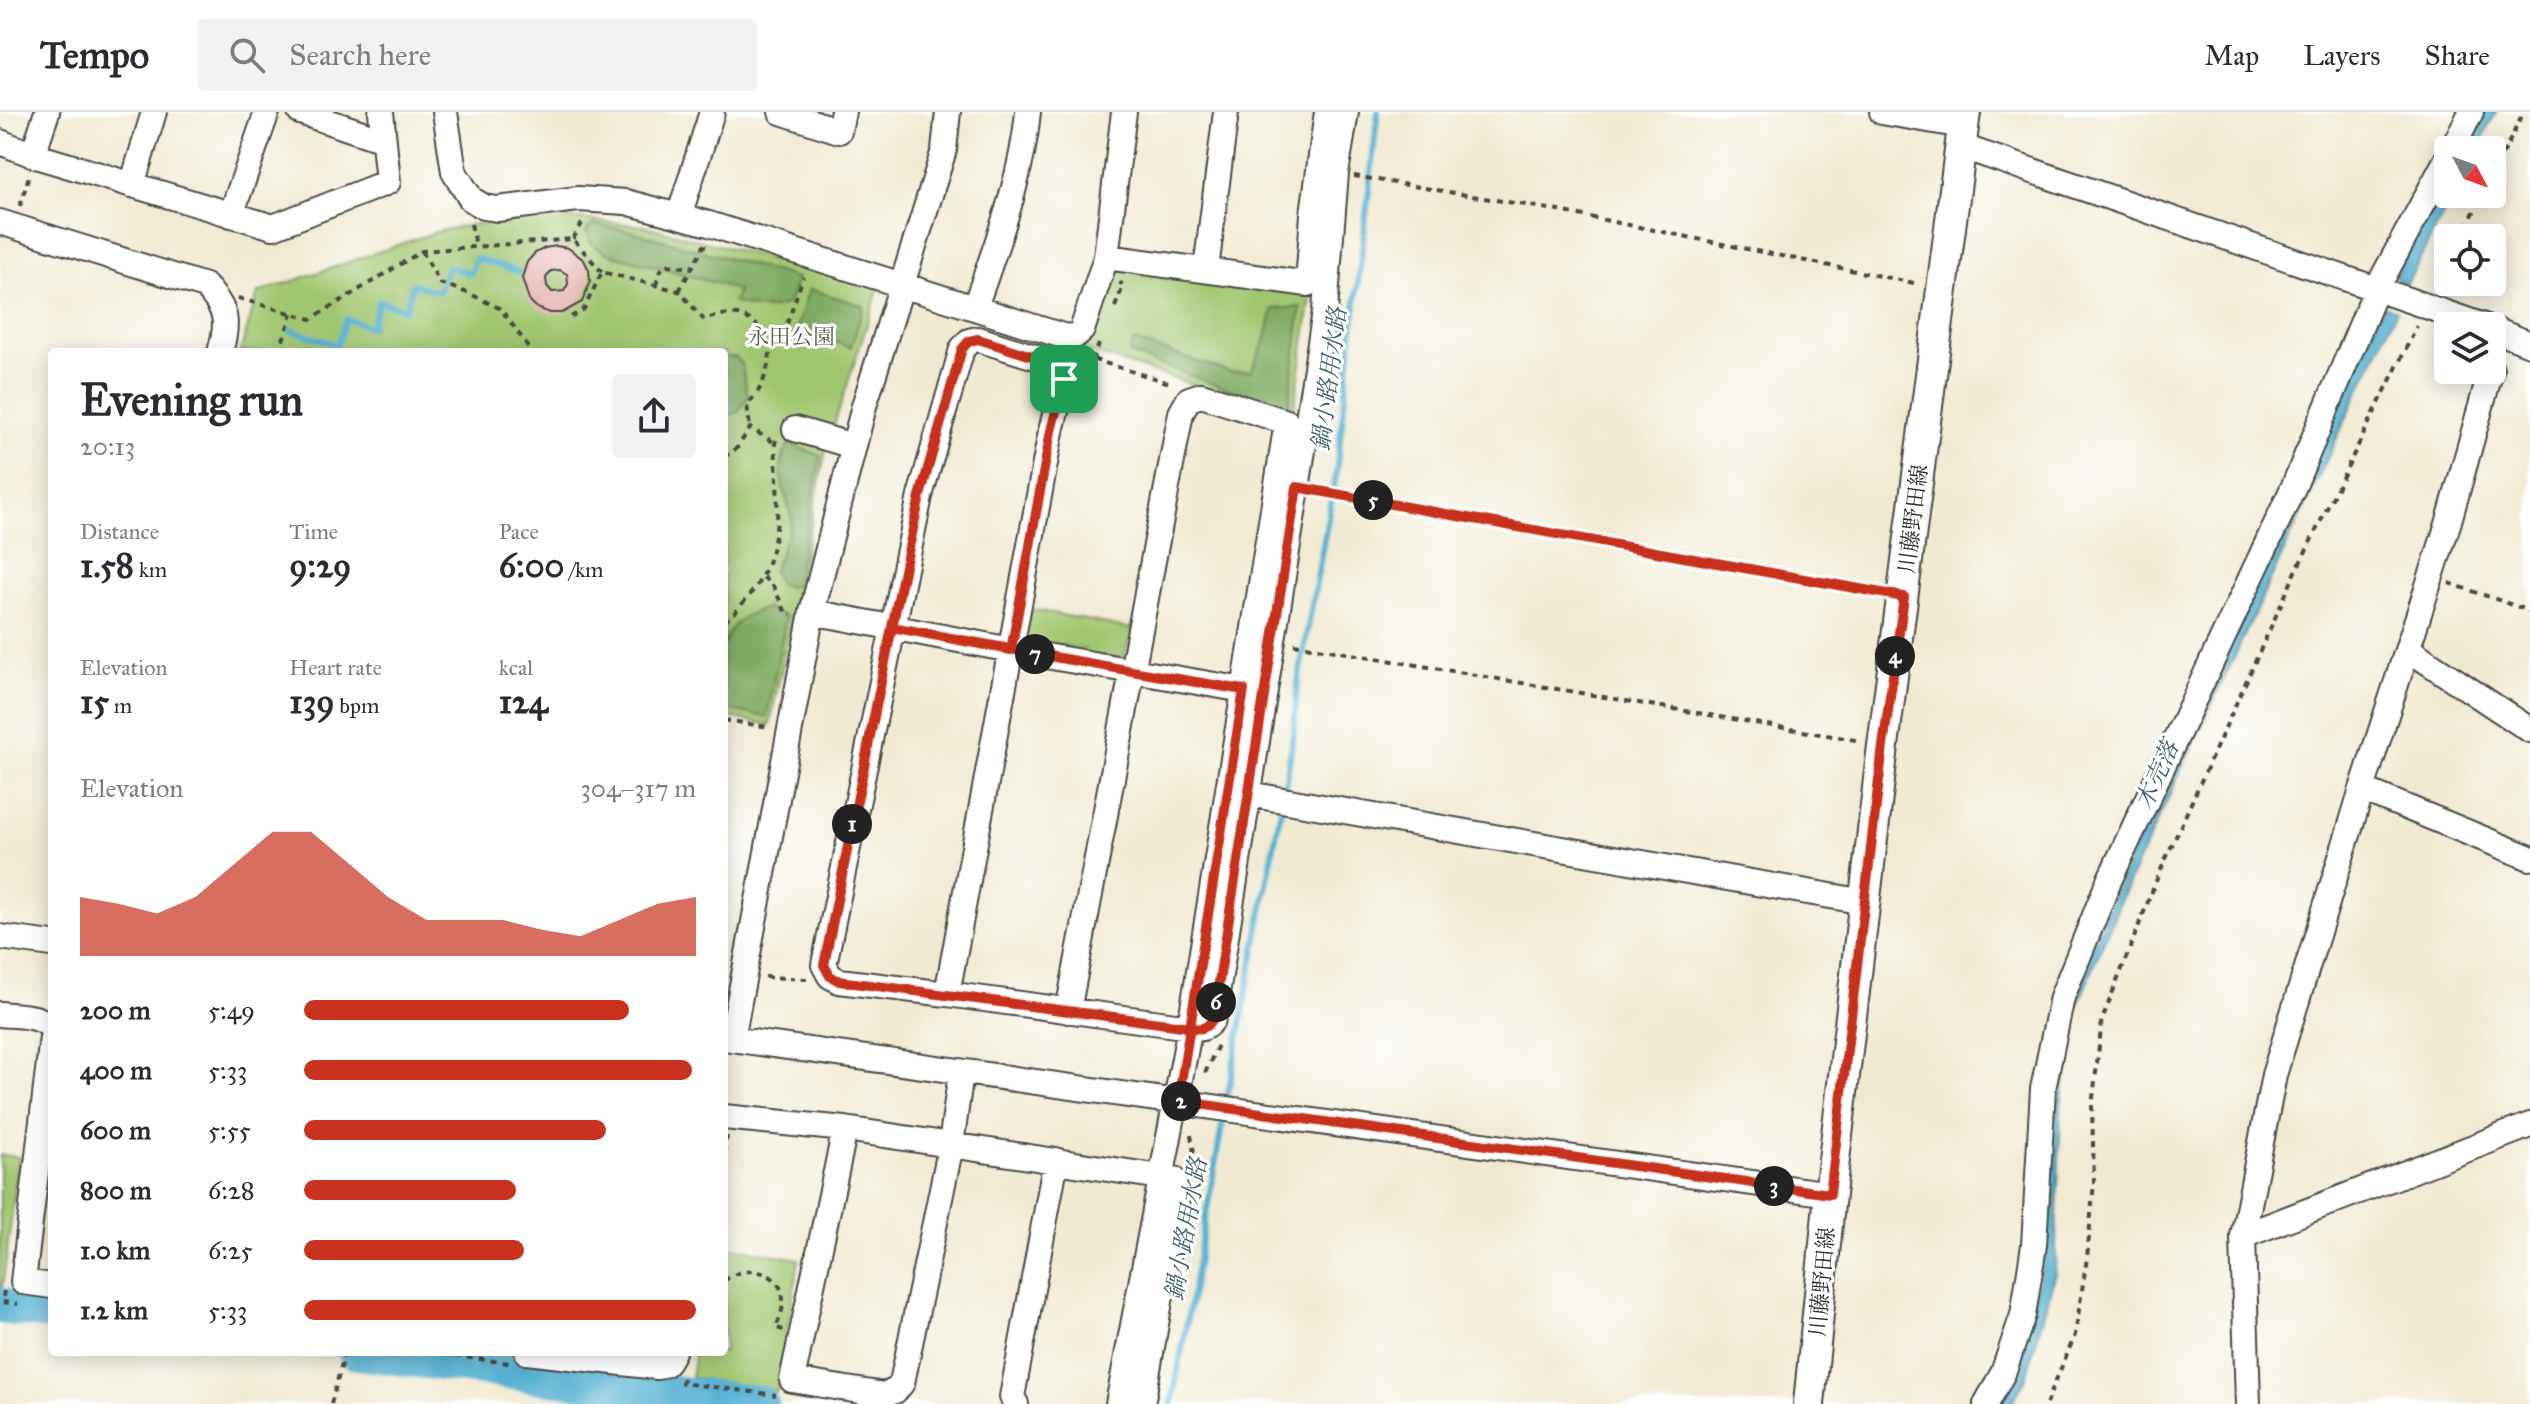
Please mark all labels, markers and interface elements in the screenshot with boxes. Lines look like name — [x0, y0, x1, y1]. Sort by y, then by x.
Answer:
search box — [197, 19, 757, 91]
text: Tempo — [40, 32, 149, 78]
icon: search — [225, 33, 269, 77]
text: Search here — [289, 37, 431, 73]
text: Map — [2204, 38, 2259, 73]
text: Layers — [2303, 38, 2381, 73]
text: Share — [2425, 38, 2490, 73]
north arrow — [2434, 136, 2506, 208]
map controls — [2434, 136, 2506, 384]
button: locate — [2434, 224, 2506, 296]
water label: 鍋小路用水路 — [1305, 304, 1353, 452]
button: layers — [2434, 312, 2506, 384]
park label: 永田公園 — [747, 323, 835, 350]
pin — [1030, 345, 1098, 413]
icon: arrive — [1042, 357, 1086, 401]
text: Evening run — [80, 373, 303, 427]
button: share — [612, 374, 696, 458]
text: 20:13 — [80, 430, 135, 462]
street label: 川藤野田線 — [1893, 463, 1933, 575]
pin: 5 — [1353, 480, 1393, 520]
text: 5 — [1368, 486, 1378, 513]
text: Distance — [80, 518, 159, 545]
text: Time — [289, 518, 338, 545]
text: Pace — [499, 518, 539, 545]
text: 1.58 — [80, 545, 134, 586]
text: 9:29 — [289, 545, 351, 586]
text: 6:00 — [499, 545, 564, 586]
text: km — [134, 556, 167, 583]
text: /km — [564, 556, 604, 583]
pin: 7 — [1015, 634, 1055, 674]
pin: 4 — [1875, 636, 1915, 676]
text: 7 — [1029, 640, 1041, 667]
text: 4 — [1889, 642, 1901, 669]
text: Elevation — [80, 654, 167, 681]
text: Heart rate — [289, 654, 382, 681]
text: kcal — [499, 654, 533, 681]
text: 15 — [80, 681, 109, 722]
text: 139 — [289, 681, 335, 722]
text: 124 — [499, 681, 548, 722]
text: m — [109, 692, 132, 719]
text: bpm — [335, 692, 379, 719]
water label: 木売落 — [2129, 732, 2187, 814]
text: Elevation — [80, 772, 183, 804]
text: 304–317 m — [580, 772, 696, 804]
pin: 1 — [832, 804, 872, 844]
text: 1 — [848, 810, 856, 837]
pin: 6 — [1196, 982, 1236, 1022]
text: 6 — [1210, 988, 1222, 1015]
text: 200 m — [80, 994, 151, 1026]
text: 5:49 — [208, 994, 255, 1026]
text: 400 m — [80, 1054, 152, 1086]
text: 5:33 — [208, 1054, 247, 1086]
pin: 2 — [1161, 1081, 1201, 1121]
text: 2 — [1176, 1087, 1186, 1114]
text: 600 m — [80, 1114, 151, 1146]
text: 5:55 — [208, 1114, 251, 1146]
water label: 鍋小路用水路 — [1159, 1154, 1214, 1303]
pin: 3 — [1754, 1166, 1794, 1206]
text: 3 — [1770, 1172, 1778, 1199]
text: 800 m — [80, 1174, 152, 1206]
text: 6:28 — [208, 1174, 255, 1206]
street label: 川藤野田線 — [1804, 1226, 1840, 1338]
text: 1.0 km — [80, 1234, 150, 1266]
text: 6:25 — [208, 1234, 253, 1266]
text: 1.2 km — [80, 1294, 148, 1326]
text: 5:33 — [208, 1294, 247, 1326]

